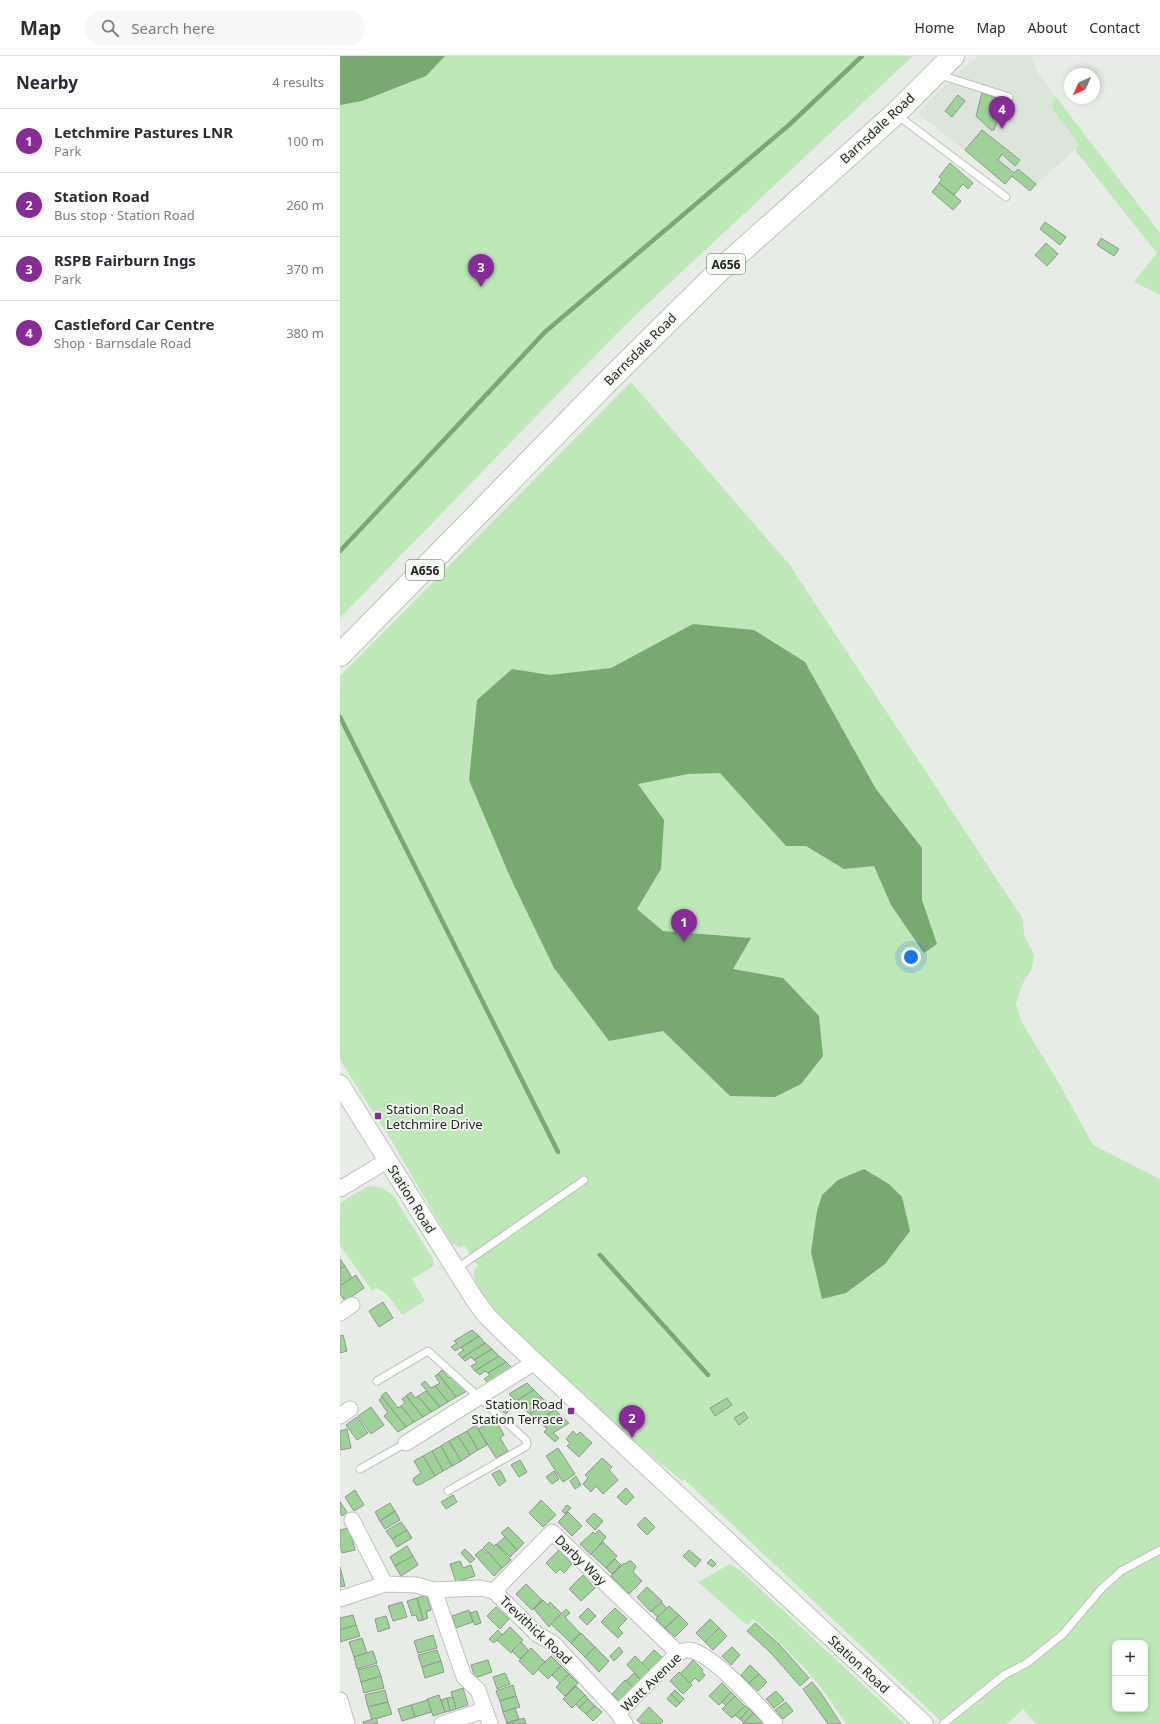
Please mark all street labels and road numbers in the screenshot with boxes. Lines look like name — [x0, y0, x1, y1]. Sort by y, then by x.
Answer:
street label: Barnsdale Road — [836, 89, 918, 167]
road number: A656 — [707, 254, 745, 274]
street label: Barnsdale Road — [600, 309, 680, 389]
road number: A656 — [406, 560, 444, 580]
street label: Station Road — [384, 1161, 440, 1237]
street label: Darby Way — [551, 1531, 611, 1590]
street label: Trevithick Road — [496, 1592, 576, 1668]
street label: Station Road — [824, 1631, 894, 1697]
street label: Watt Avenue — [617, 1649, 685, 1715]

